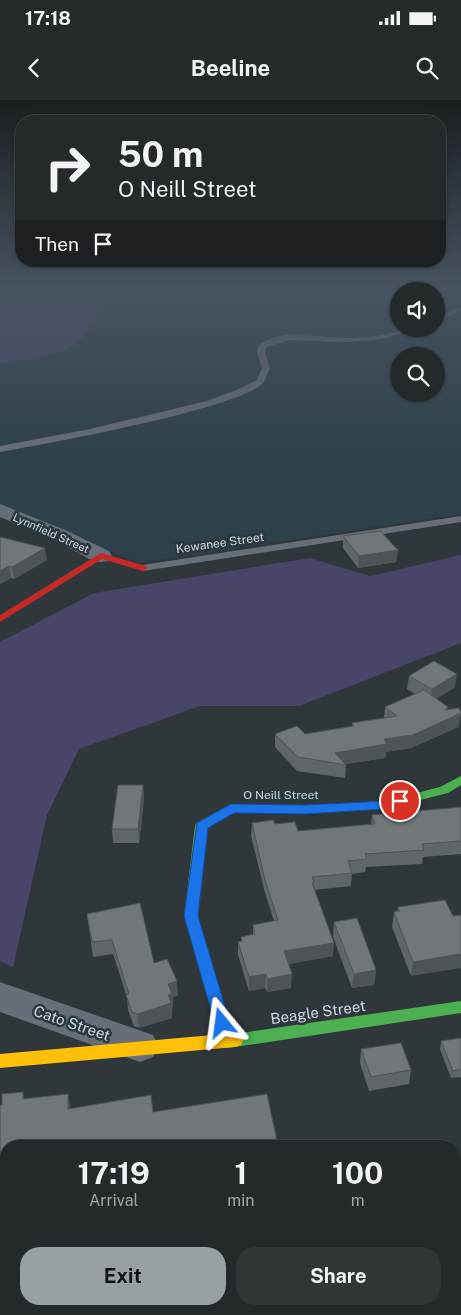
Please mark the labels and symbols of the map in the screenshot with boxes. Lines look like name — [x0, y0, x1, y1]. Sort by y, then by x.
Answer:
street label: Lynnfield Street — [11, 511, 91, 555]
street label: Kewanee Street — [175, 530, 265, 556]
pin — [379, 780, 421, 822]
street label: O Neill Street — [243, 788, 319, 802]
position arrow — [195, 996, 247, 1048]
street label: Beagle Street — [269, 997, 367, 1027]
street label: Cato Street — [32, 1002, 113, 1044]

